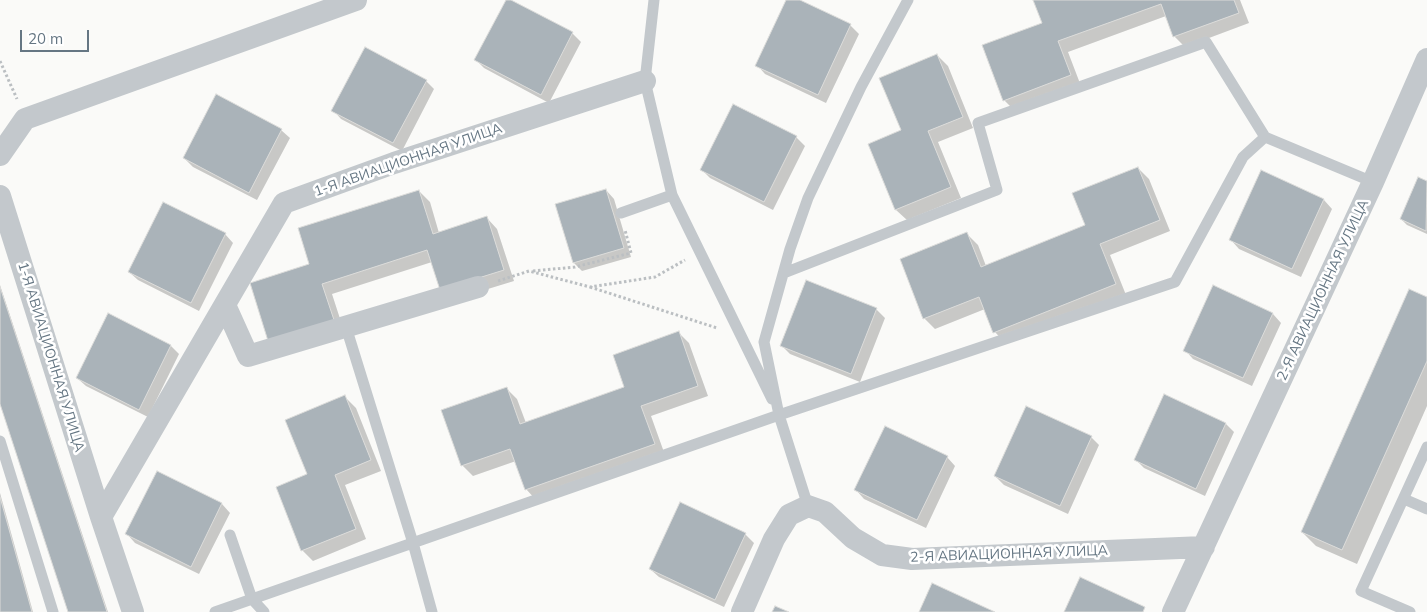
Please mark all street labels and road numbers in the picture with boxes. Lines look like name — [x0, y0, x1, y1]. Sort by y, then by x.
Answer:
street label: 1-Я АВИАЦИОННАЯ УЛИЦА — [312, 120, 504, 200]
street label: 2-Я АВИАЦИОННАЯ УЛИЦА — [1274, 197, 1372, 383]
street label: 1-Я АВИАЦИОННАЯ УЛИЦА — [14, 260, 88, 454]
street label: 2-Я АВИАЦИОННАЯ УЛИЦА — [910, 542, 1108, 566]

